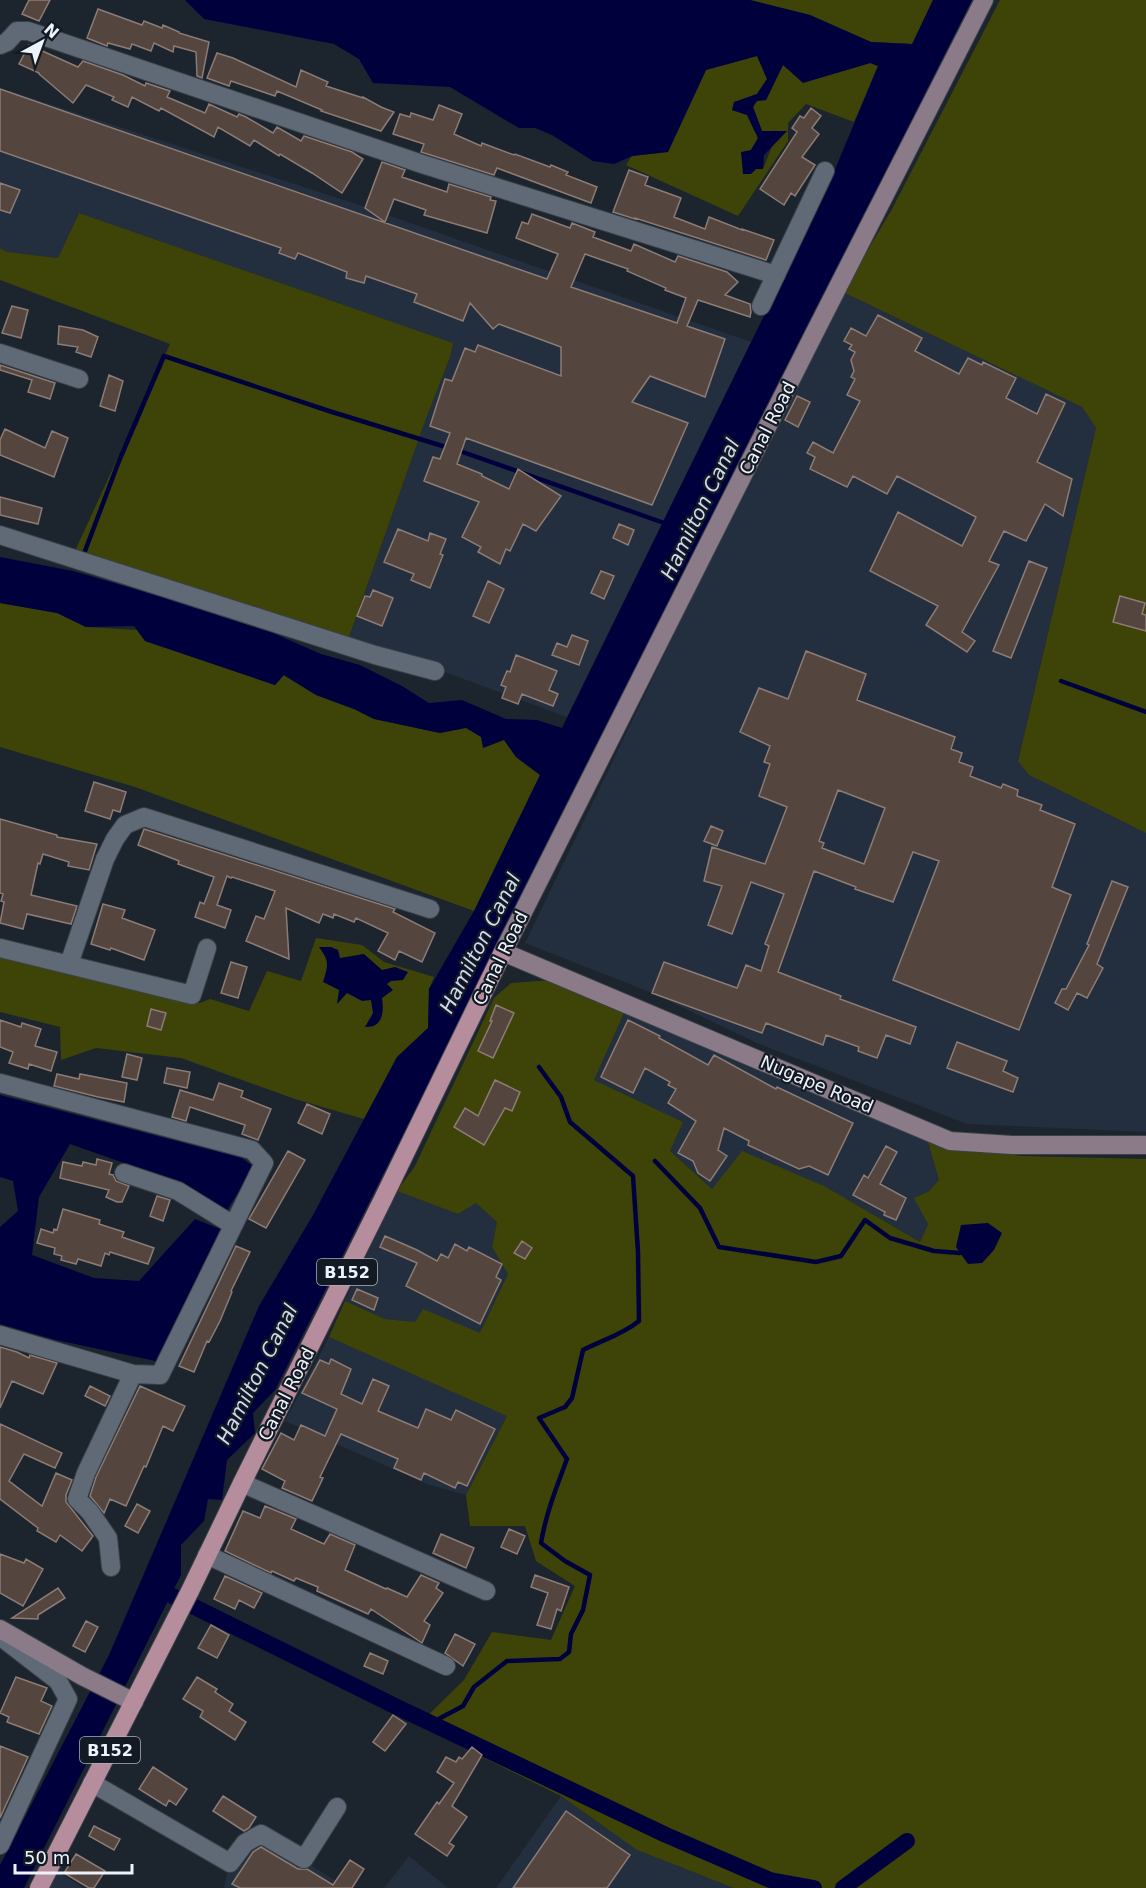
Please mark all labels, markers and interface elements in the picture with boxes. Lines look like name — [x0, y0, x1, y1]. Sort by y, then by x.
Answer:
north arrow — [12, 12, 72, 72]
text: N — [40, 19, 63, 43]
street label: Canal Road — [735, 378, 799, 478]
water label: Hamilton Canal — [656, 434, 745, 583]
water label: Hamilton Canal — [434, 869, 526, 1017]
street label: Canal Road — [468, 908, 532, 1008]
street label: Nugape Road — [757, 1051, 877, 1117]
road number: B152 — [317, 1259, 377, 1285]
water label: Hamilton Canal — [211, 1300, 303, 1448]
street label: Canal Road — [254, 1344, 318, 1444]
road number: B152 — [80, 1737, 140, 1763]
scale bar — [15, 1837, 132, 1875]
text: 50 m — [24, 1847, 70, 1868]

